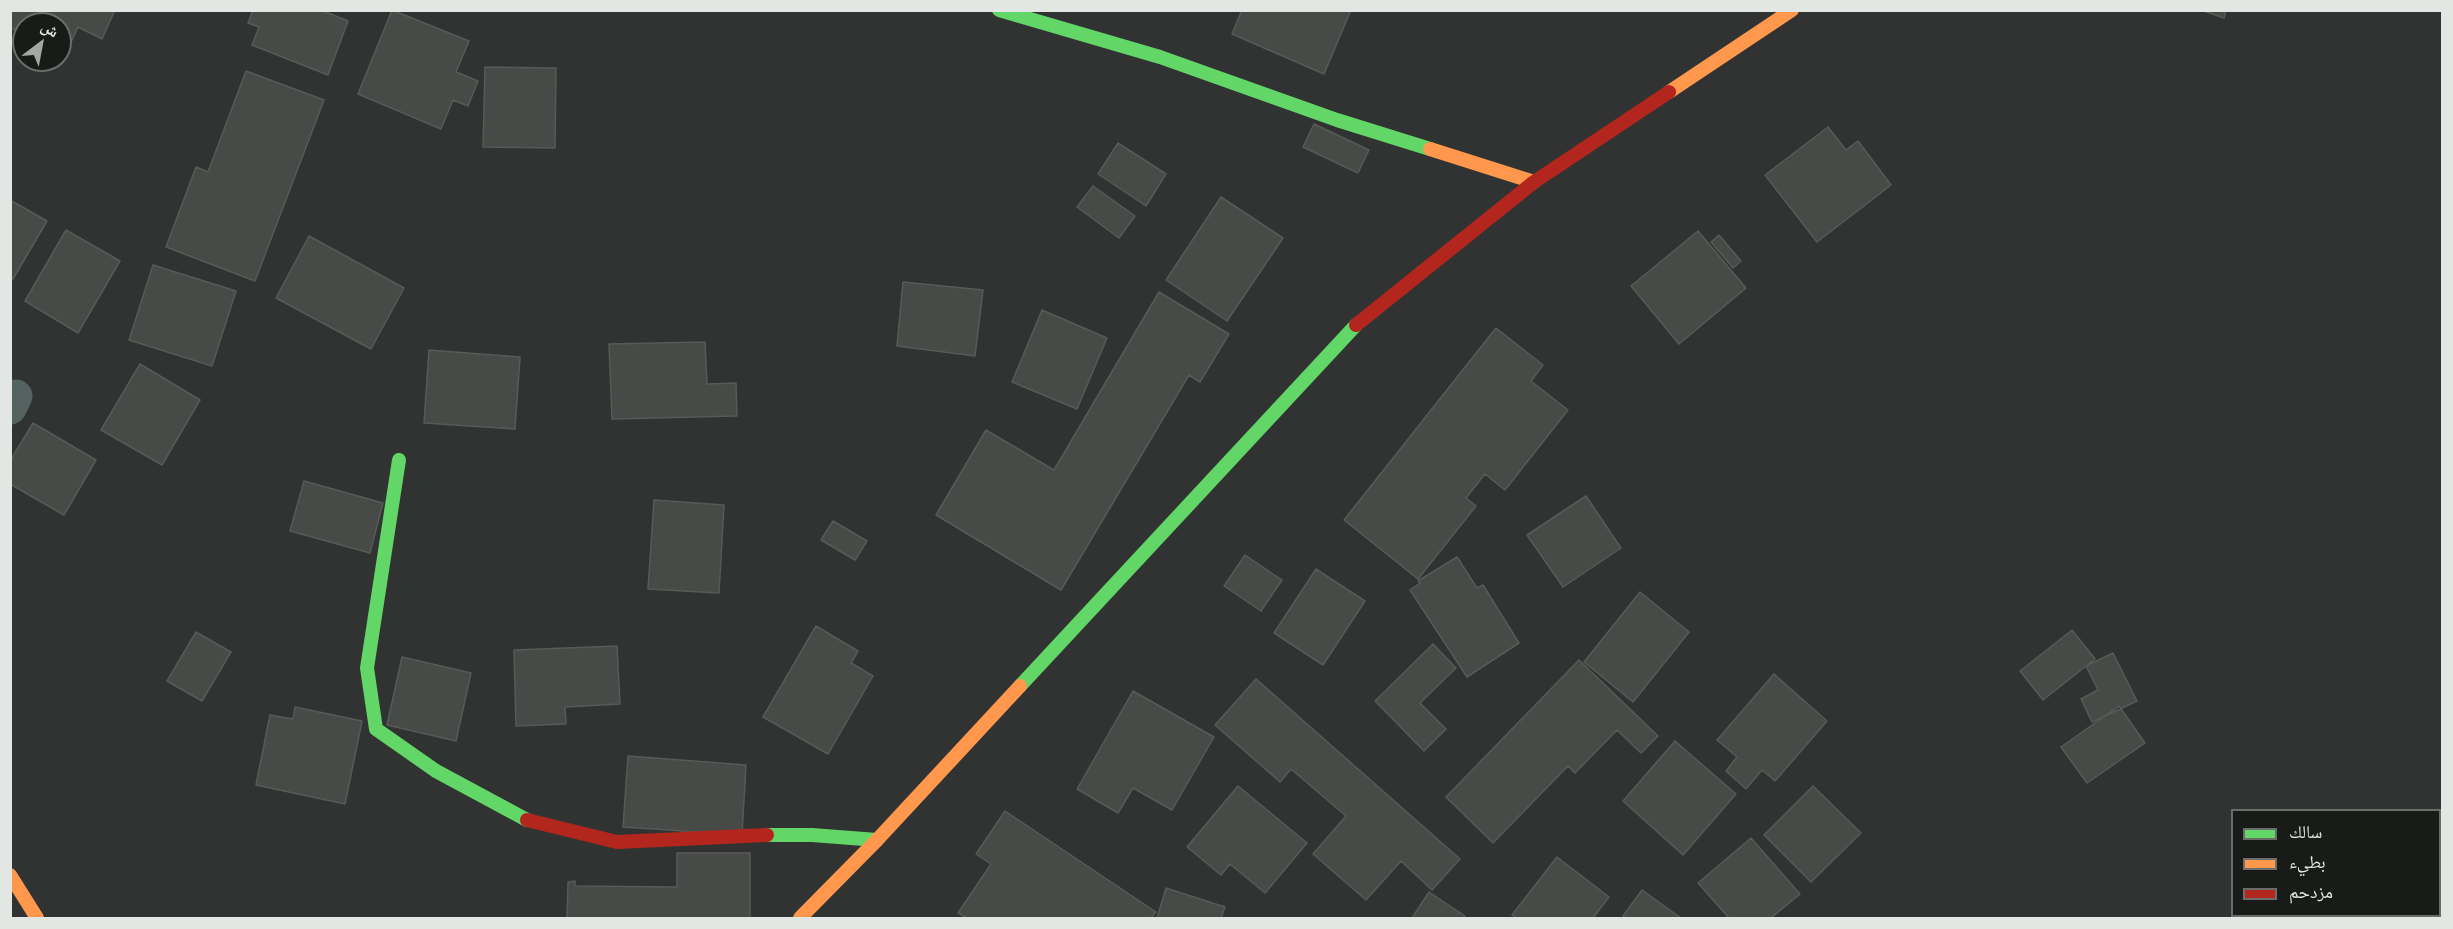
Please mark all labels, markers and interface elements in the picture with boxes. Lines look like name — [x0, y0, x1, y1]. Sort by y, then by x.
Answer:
north arrow — [12, 12, 72, 72]
text: ش — [37, 15, 64, 42]
legend — [2231, 809, 2441, 917]
text: سالك — [2289, 819, 2322, 844]
text: بطيء — [2289, 849, 2326, 874]
text: مزدحم — [2289, 879, 2333, 904]

